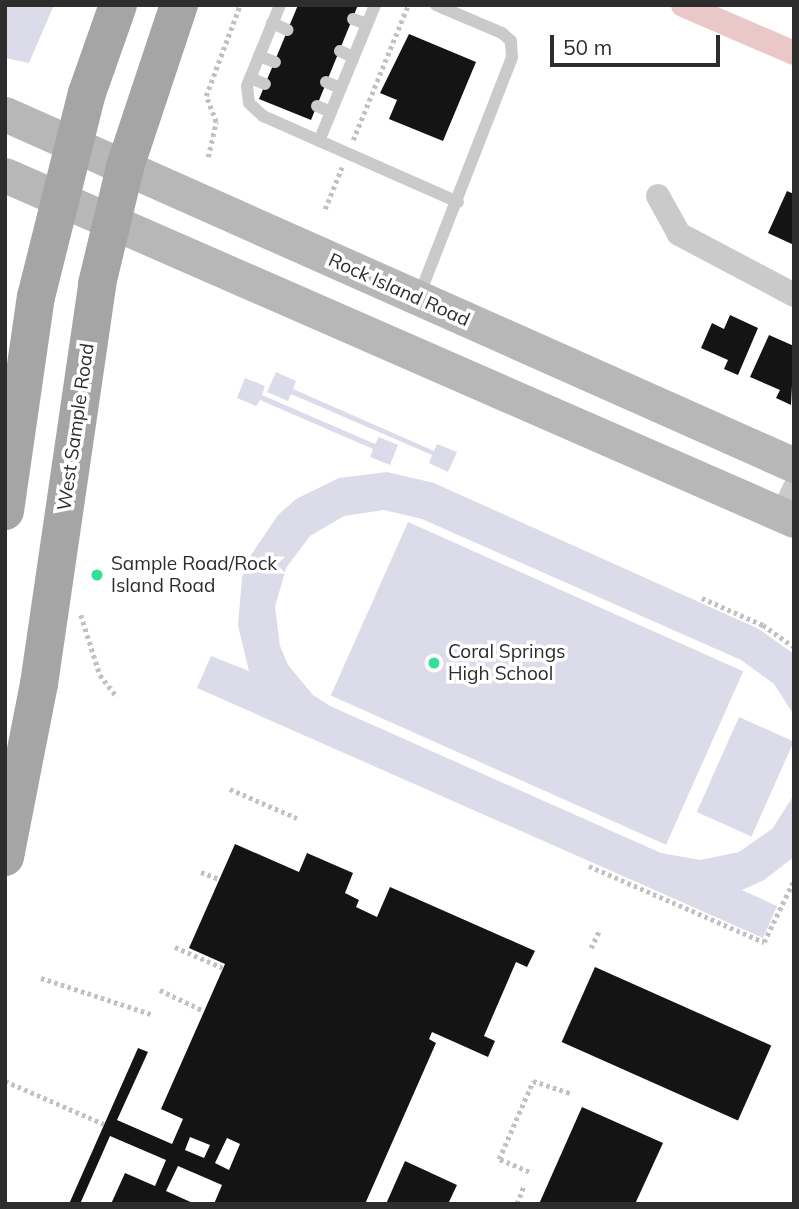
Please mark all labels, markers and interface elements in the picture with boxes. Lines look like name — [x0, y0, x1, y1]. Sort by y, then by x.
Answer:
scale bar — [554, 21, 724, 65]
text: 50 m — [563, 34, 612, 60]
street label: Rock Island Road — [325, 249, 473, 331]
street label: West Sample Road — [53, 342, 99, 512]
place label: Sample Road/Rock Island Road — [111, 553, 277, 597]
marker: Sample Road/Rock Island Road — [89, 567, 105, 583]
place label: Coral Springs High School — [448, 641, 566, 685]
marker: Coral Springs High School — [426, 655, 442, 671]

